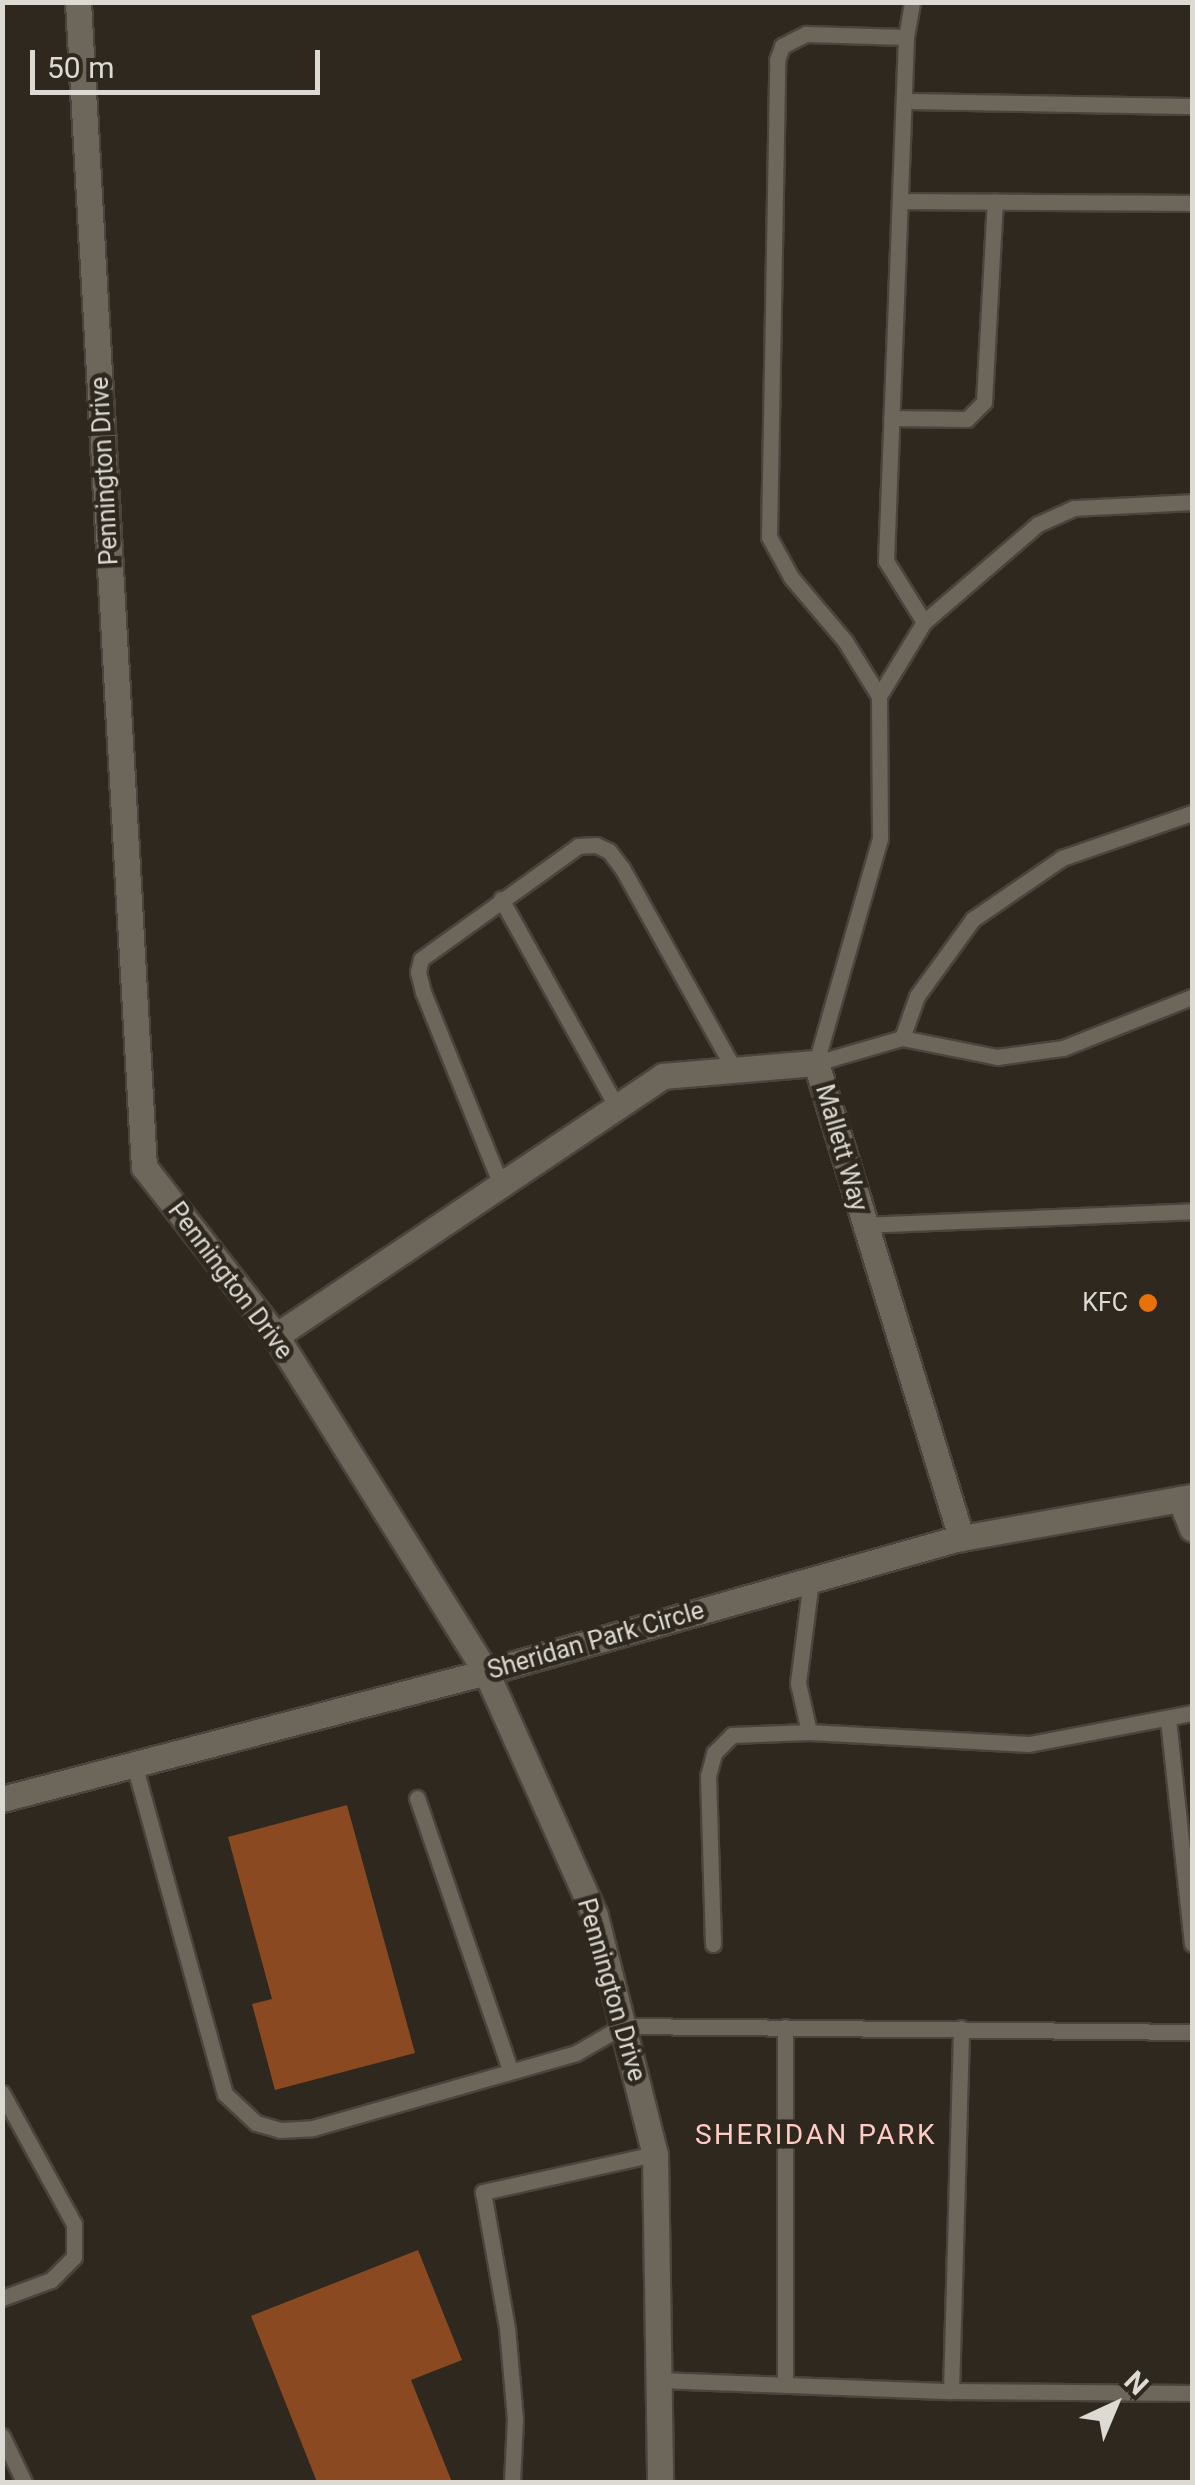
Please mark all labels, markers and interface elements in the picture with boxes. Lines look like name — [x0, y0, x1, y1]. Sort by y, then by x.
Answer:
scale bar — [35, 30, 325, 92]
text: 50 m — [47, 50, 114, 85]
street label: Pennington Drive — [85, 376, 125, 566]
street label: Mallett Way — [809, 1081, 873, 1215]
street label: Pennington Drive — [161, 1197, 299, 1365]
place label: KFC — [1082, 1288, 1128, 1318]
marker: KFC — [1137, 1292, 1159, 1314]
street label: Sheridan Park Circle — [484, 1596, 708, 1686]
street label: Pennington Drive — [571, 1895, 651, 2085]
district label: SHERIDAN PARK — [695, 2118, 937, 2152]
north arrow — [1065, 2355, 1165, 2455]
text: N — [1118, 2364, 1155, 2402]

